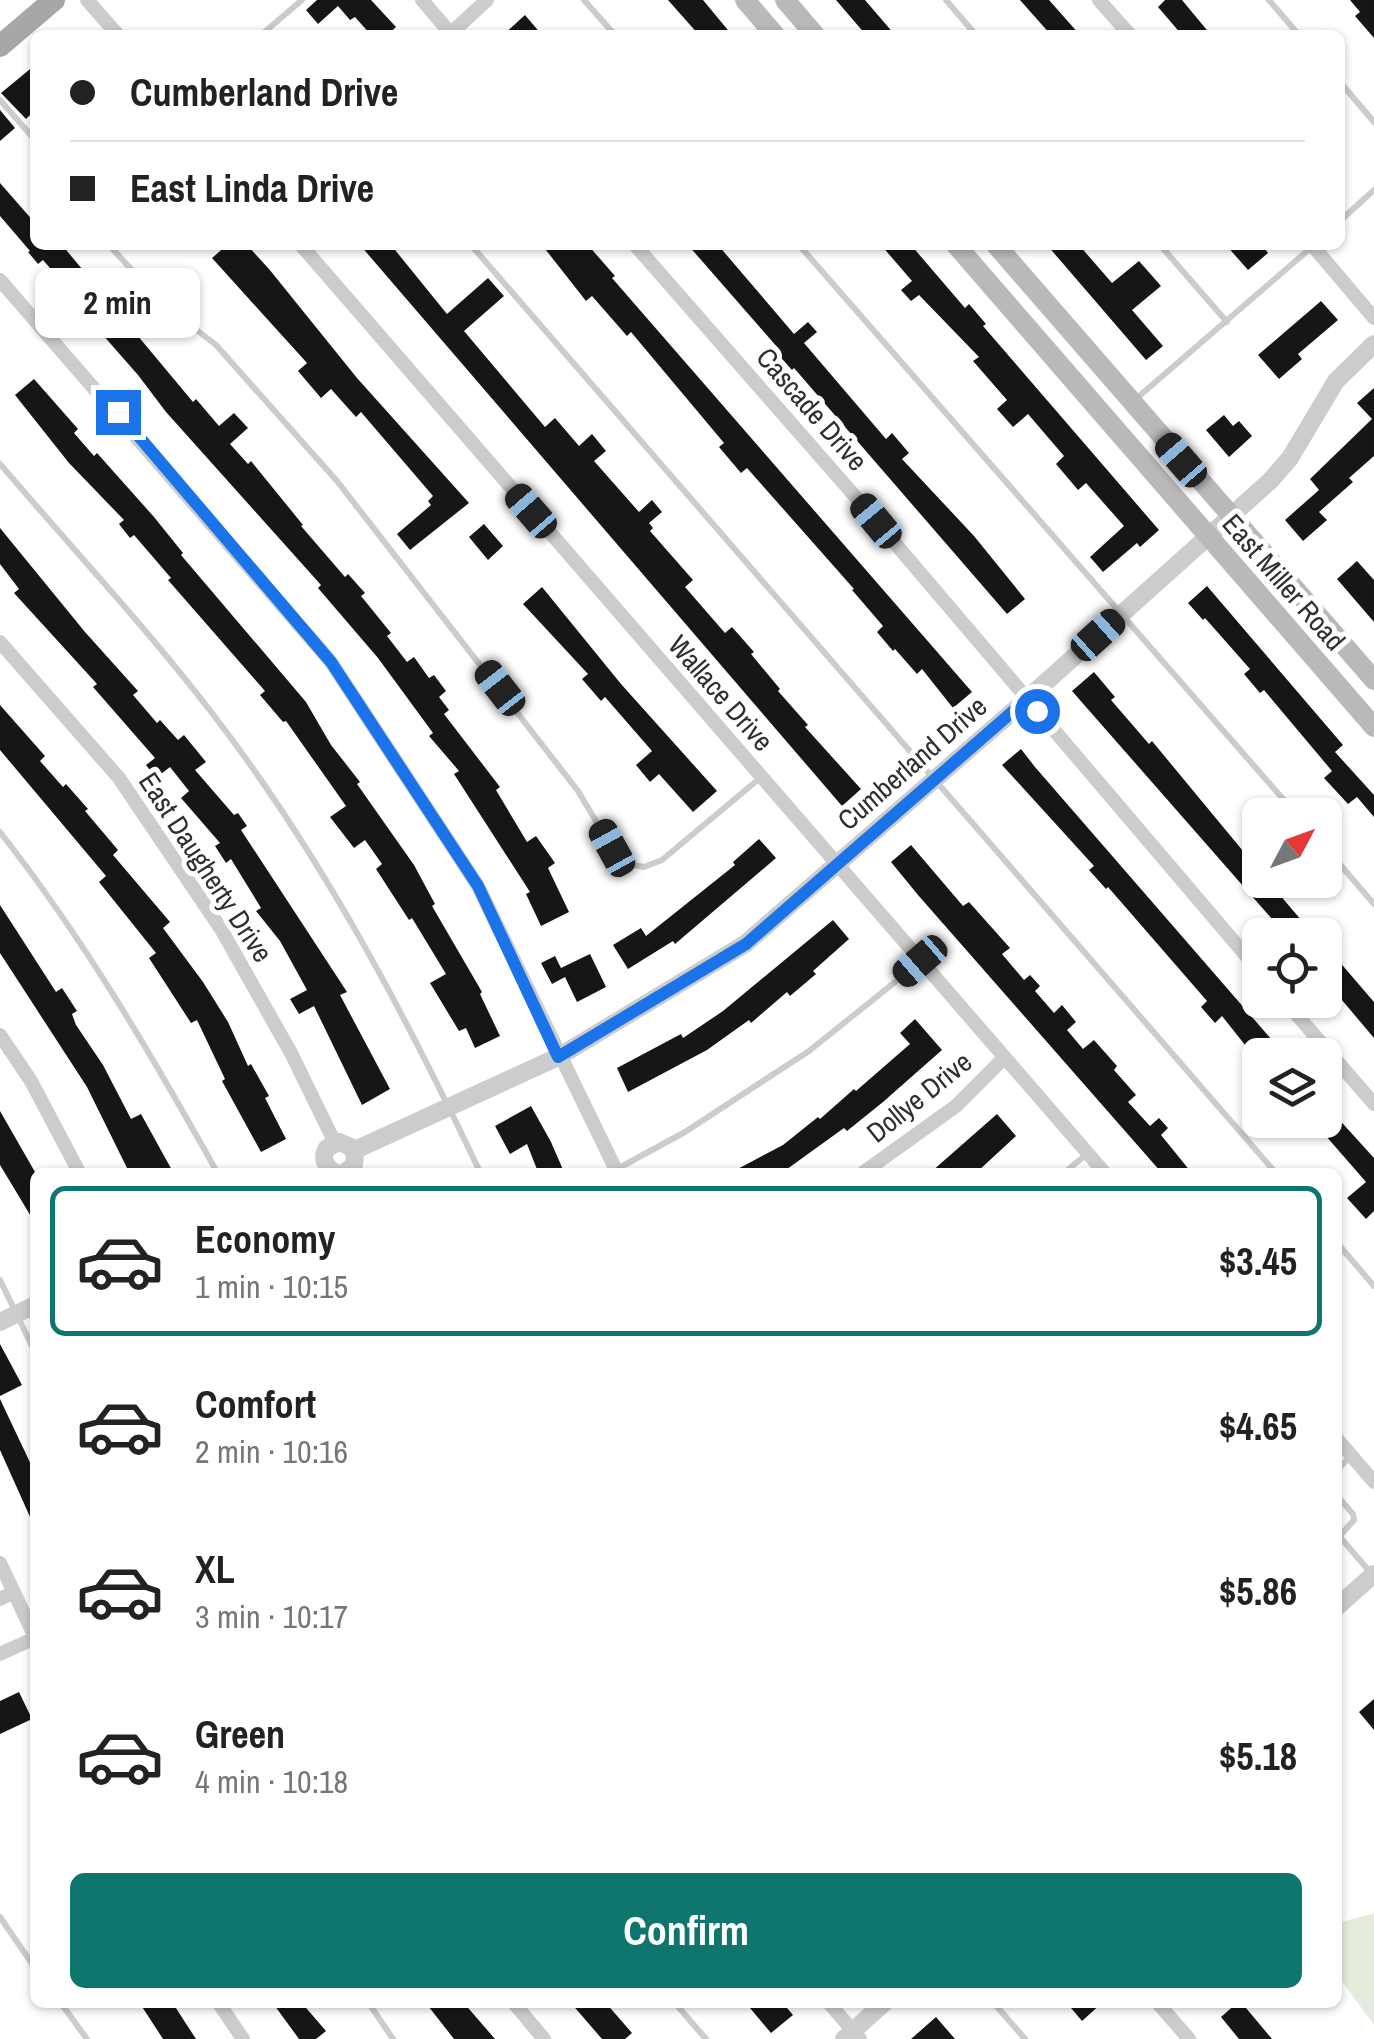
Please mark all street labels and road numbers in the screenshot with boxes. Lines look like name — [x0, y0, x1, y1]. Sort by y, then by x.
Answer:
street label: Cascade Drive — [748, 339, 876, 479]
street label: East Miller Road — [1214, 505, 1354, 659]
street label: Wallace Drive — [660, 627, 782, 759]
street label: Cumberland Drive — [829, 688, 995, 838]
street label: East Daugherty Drive — [130, 765, 282, 969]
street label: Dollye Drive — [858, 1043, 980, 1151]

